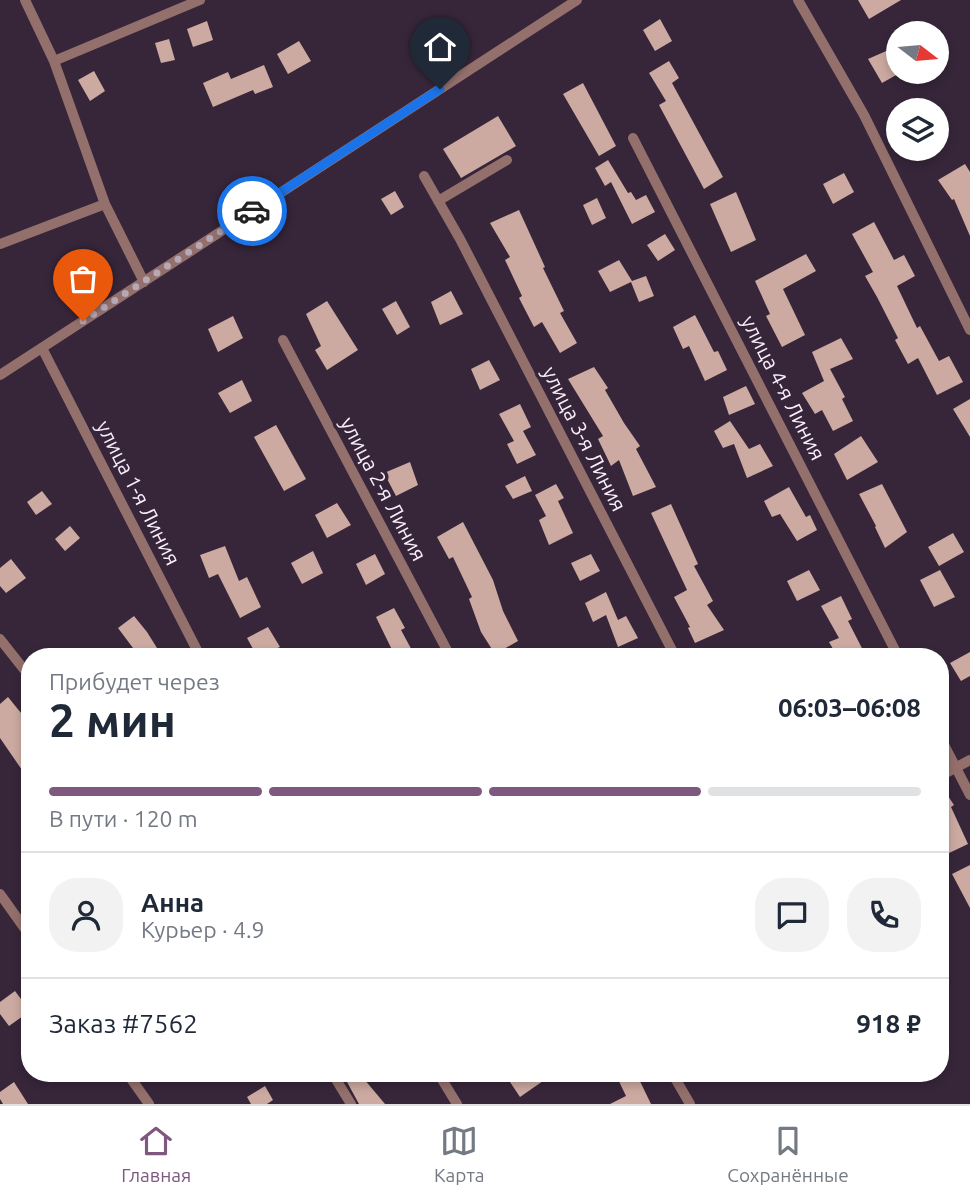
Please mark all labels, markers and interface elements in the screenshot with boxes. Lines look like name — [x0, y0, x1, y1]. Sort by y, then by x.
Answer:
pin — [410, 17, 470, 89]
north arrow — [886, 21, 948, 84]
map controls — [886, 21, 949, 161]
icon: home — [421, 28, 459, 66]
button: layers — [886, 98, 949, 161]
courier — [217, 176, 287, 246]
icon: car — [233, 192, 271, 230]
pin — [53, 249, 113, 321]
icon: bag — [64, 260, 102, 298]
street label: улица 4-я Линия — [737, 311, 831, 464]
street label: улица 3-я Линия — [538, 362, 632, 515]
street label: улица 2-я Линия — [336, 413, 432, 564]
street label: улица 1-я Линия — [92, 416, 186, 569]
text: Прибудет через — [49, 669, 220, 694]
text: 06:03–06:08 — [778, 693, 921, 722]
text: 2 мин — [49, 694, 176, 746]
text: В пути · 120 m — [49, 806, 198, 831]
button: person — [49, 878, 123, 952]
button: chat — [755, 878, 829, 952]
button: phone — [847, 878, 921, 952]
text: Анна — [141, 888, 204, 917]
text: Курьер · 4.9 — [141, 917, 265, 942]
text: Заказ #7562 — [49, 1009, 198, 1038]
text: 918 ₽ — [856, 1009, 921, 1038]
tab: Главная — [121, 1122, 191, 1186]
tab: Карта — [434, 1122, 485, 1186]
tab: Сохранённые — [727, 1122, 849, 1186]

